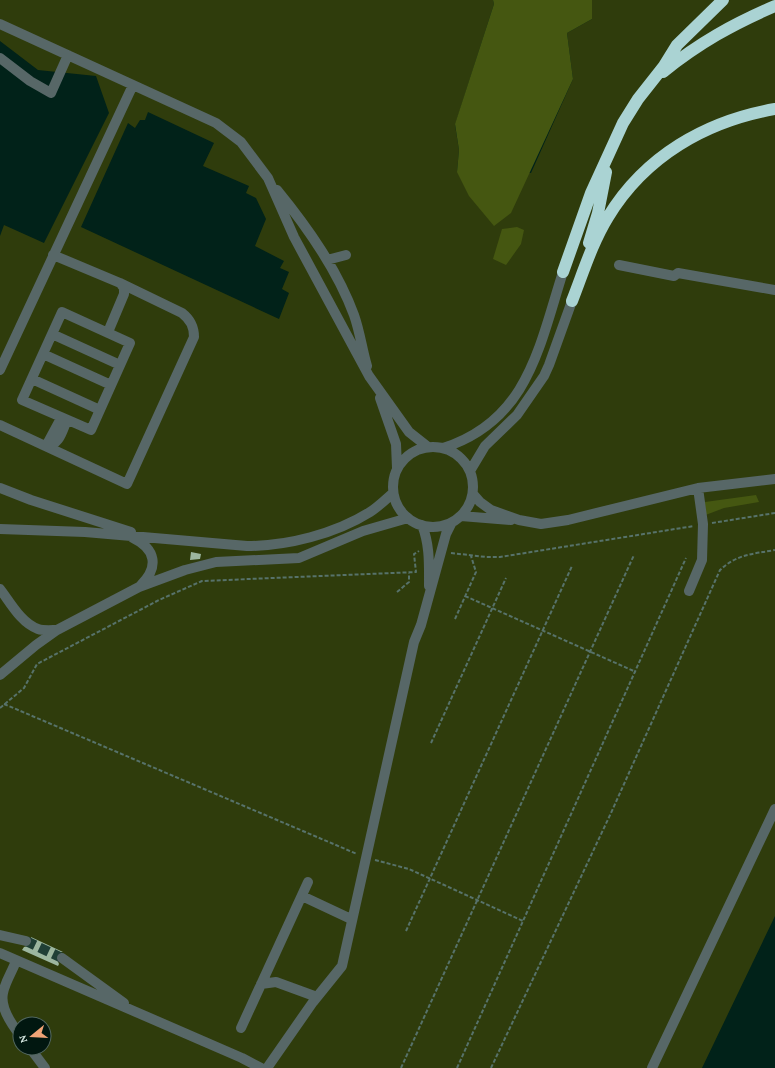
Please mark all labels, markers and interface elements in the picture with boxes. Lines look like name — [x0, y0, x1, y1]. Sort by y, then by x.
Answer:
north arrow — [12, 1016, 52, 1056]
text: N — [15, 1033, 29, 1045]

